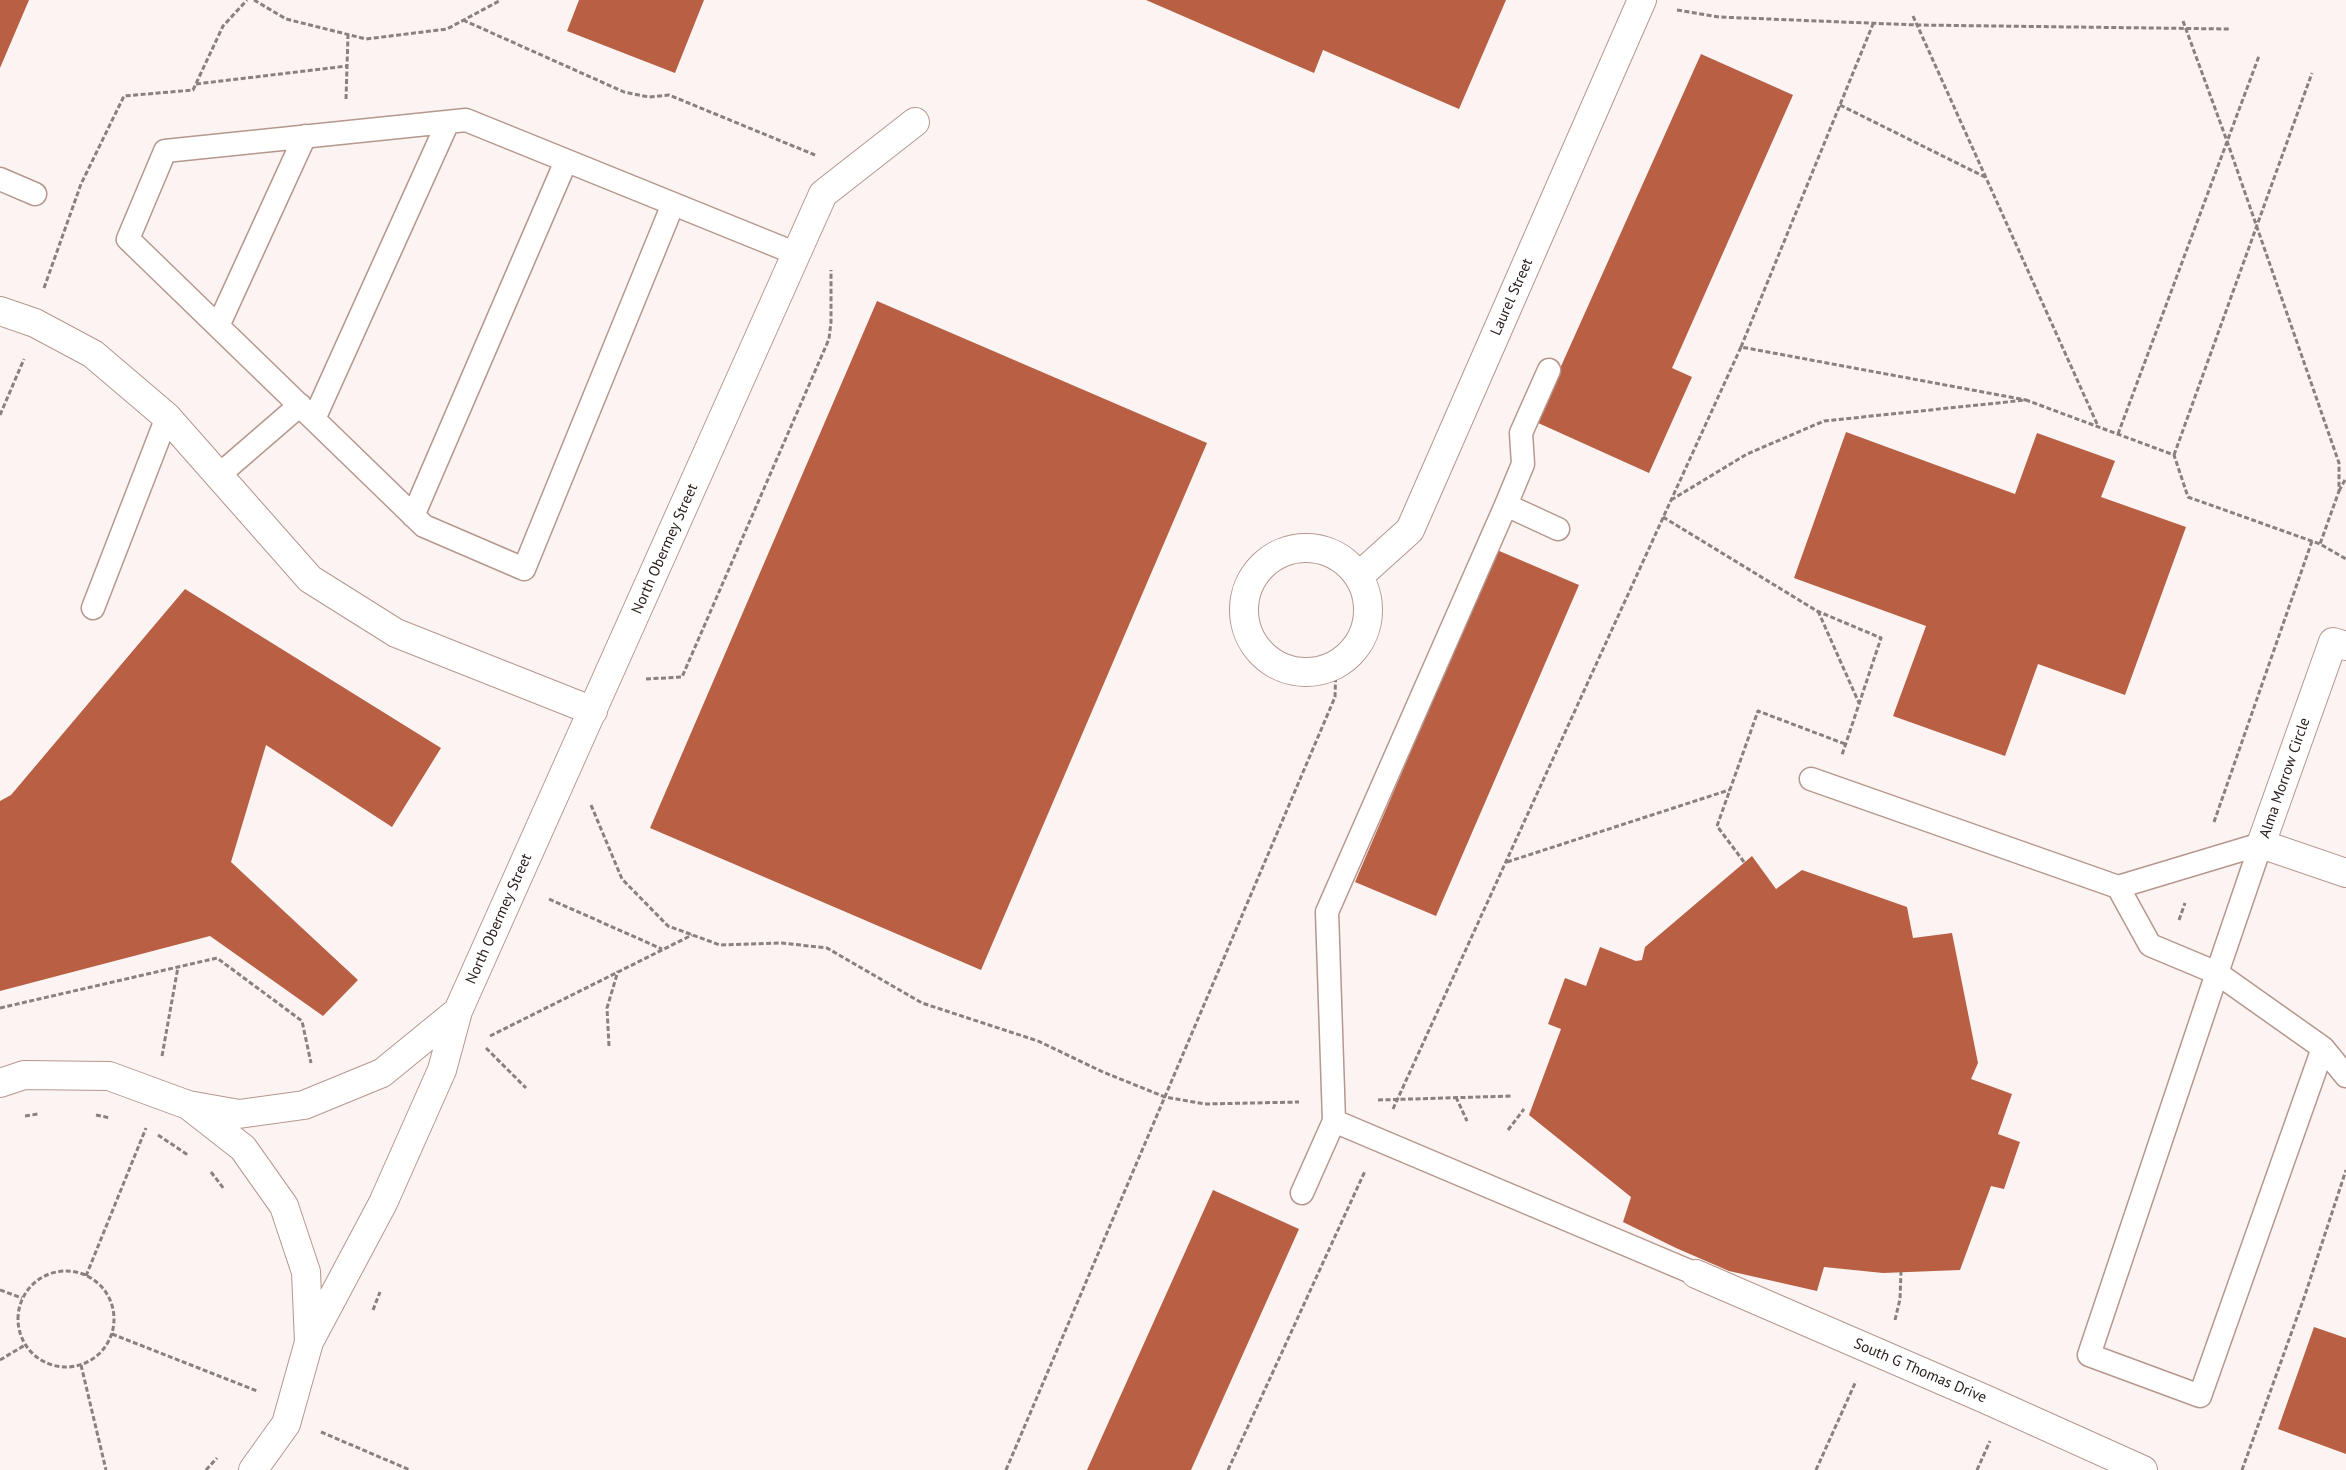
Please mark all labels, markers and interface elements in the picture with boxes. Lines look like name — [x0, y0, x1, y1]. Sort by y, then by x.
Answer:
street label: Laurel Street — [1487, 256, 1537, 338]
street label: North Obermey Street — [628, 481, 702, 617]
street label: Alma Morrow Circle — [2256, 715, 2314, 841]
street label: North Obermey Street — [462, 851, 536, 987]
street label: South G Thomas Drive — [1851, 1335, 1989, 1407]

